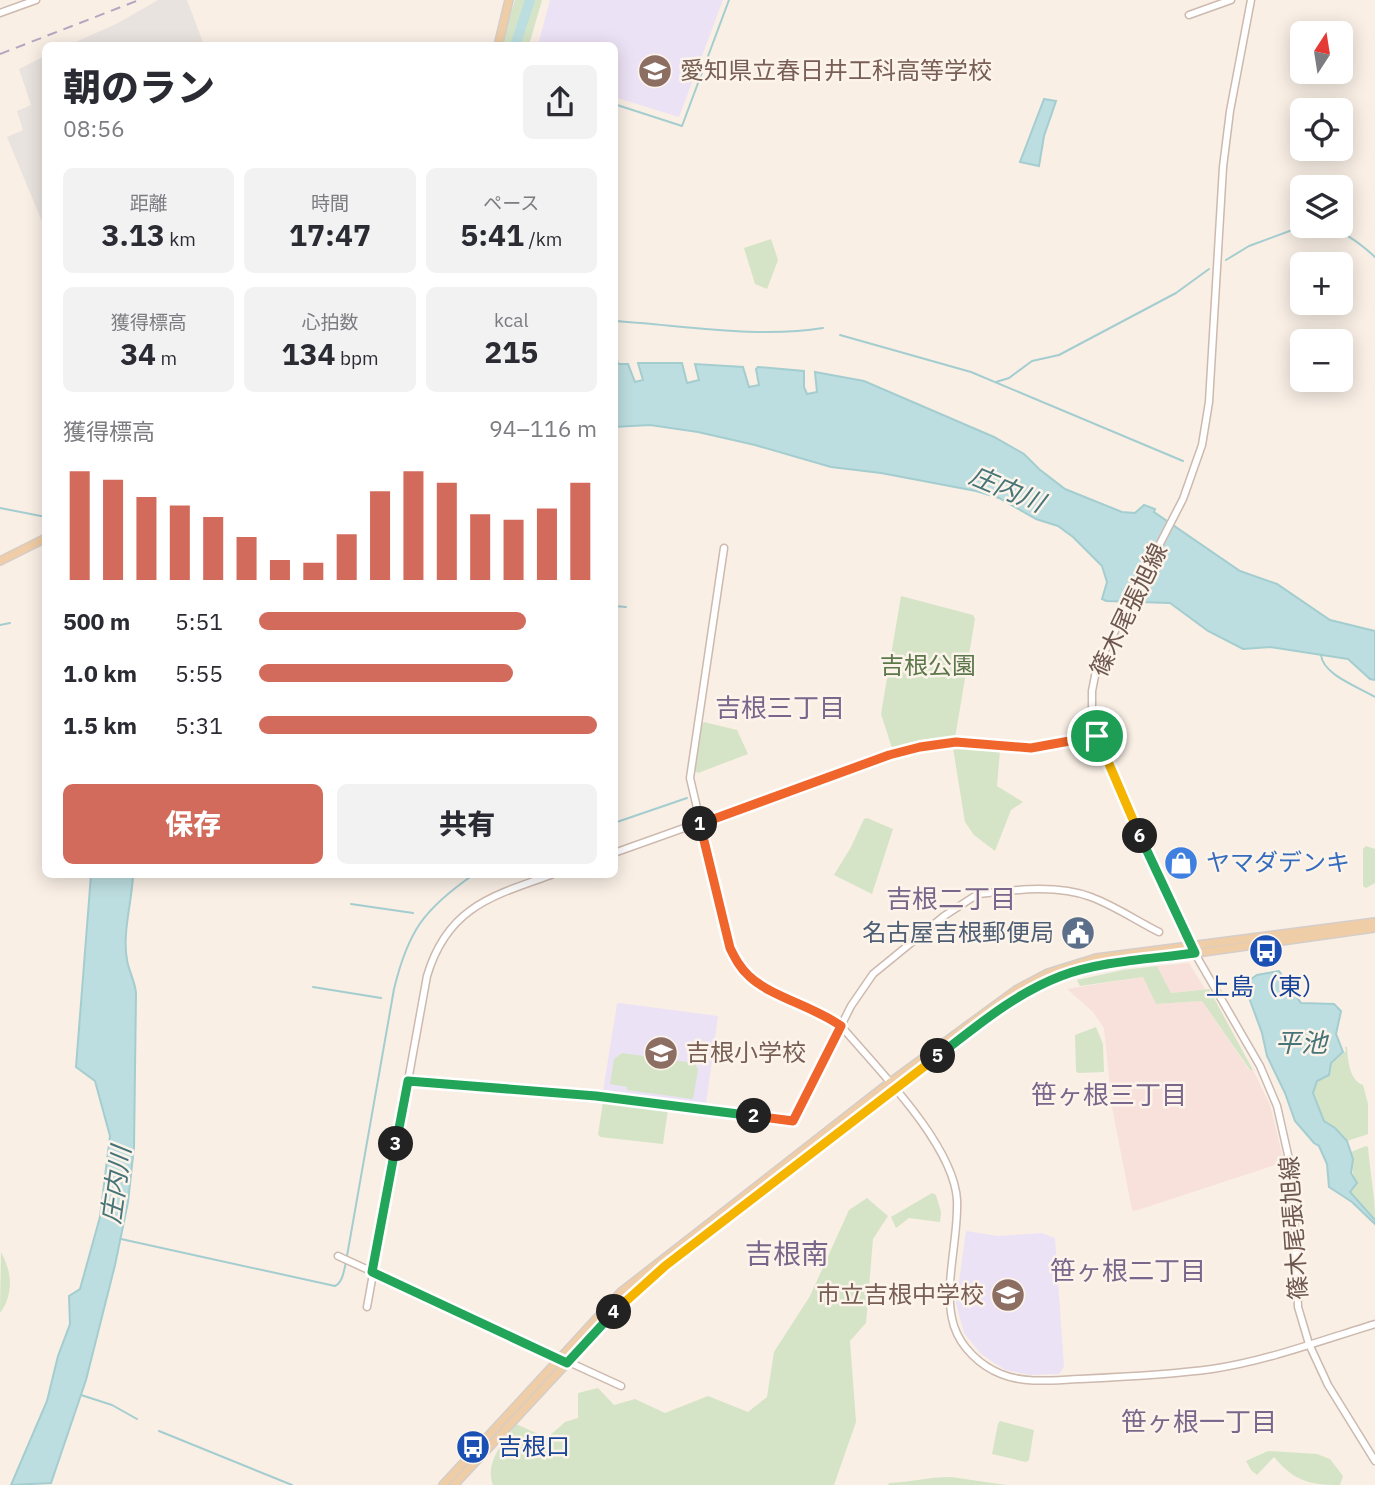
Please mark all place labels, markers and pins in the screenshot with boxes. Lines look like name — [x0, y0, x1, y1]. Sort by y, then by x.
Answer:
school or university icon: 愛知県立春日井工科高等学校 — [636, 52, 674, 90]
place label: 愛知県立春日井工科高等学校 — [680, 54, 992, 86]
pin — [1067, 706, 1127, 766]
pin: 1 — [682, 806, 718, 842]
pin: 6 — [1122, 818, 1158, 854]
shop icon: ヤマダデンキ — [1162, 844, 1200, 882]
place label: ヤマダデンキ — [1206, 846, 1350, 878]
public building icon: 名古屋吉根郵便局 — [1059, 914, 1097, 952]
place label: 名古屋吉根郵便局 — [862, 916, 1054, 948]
bus stop icon: 上島（東） — [1247, 932, 1285, 970]
place label: 上島（東） — [1206, 970, 1326, 1002]
school or university icon: 吉根小学校 — [642, 1034, 680, 1072]
place label: 吉根小学校 — [686, 1036, 806, 1068]
pin: 5 — [920, 1038, 956, 1074]
pin: 2 — [736, 1098, 772, 1134]
pin: 3 — [378, 1126, 414, 1162]
school or university icon: 市立吉根中学校 — [989, 1276, 1027, 1314]
place label: 市立吉根中学校 — [816, 1278, 984, 1310]
pin: 4 — [596, 1294, 632, 1330]
bus stop icon: 吉根口 — [454, 1428, 492, 1466]
place label: 吉根口 — [498, 1430, 570, 1462]

